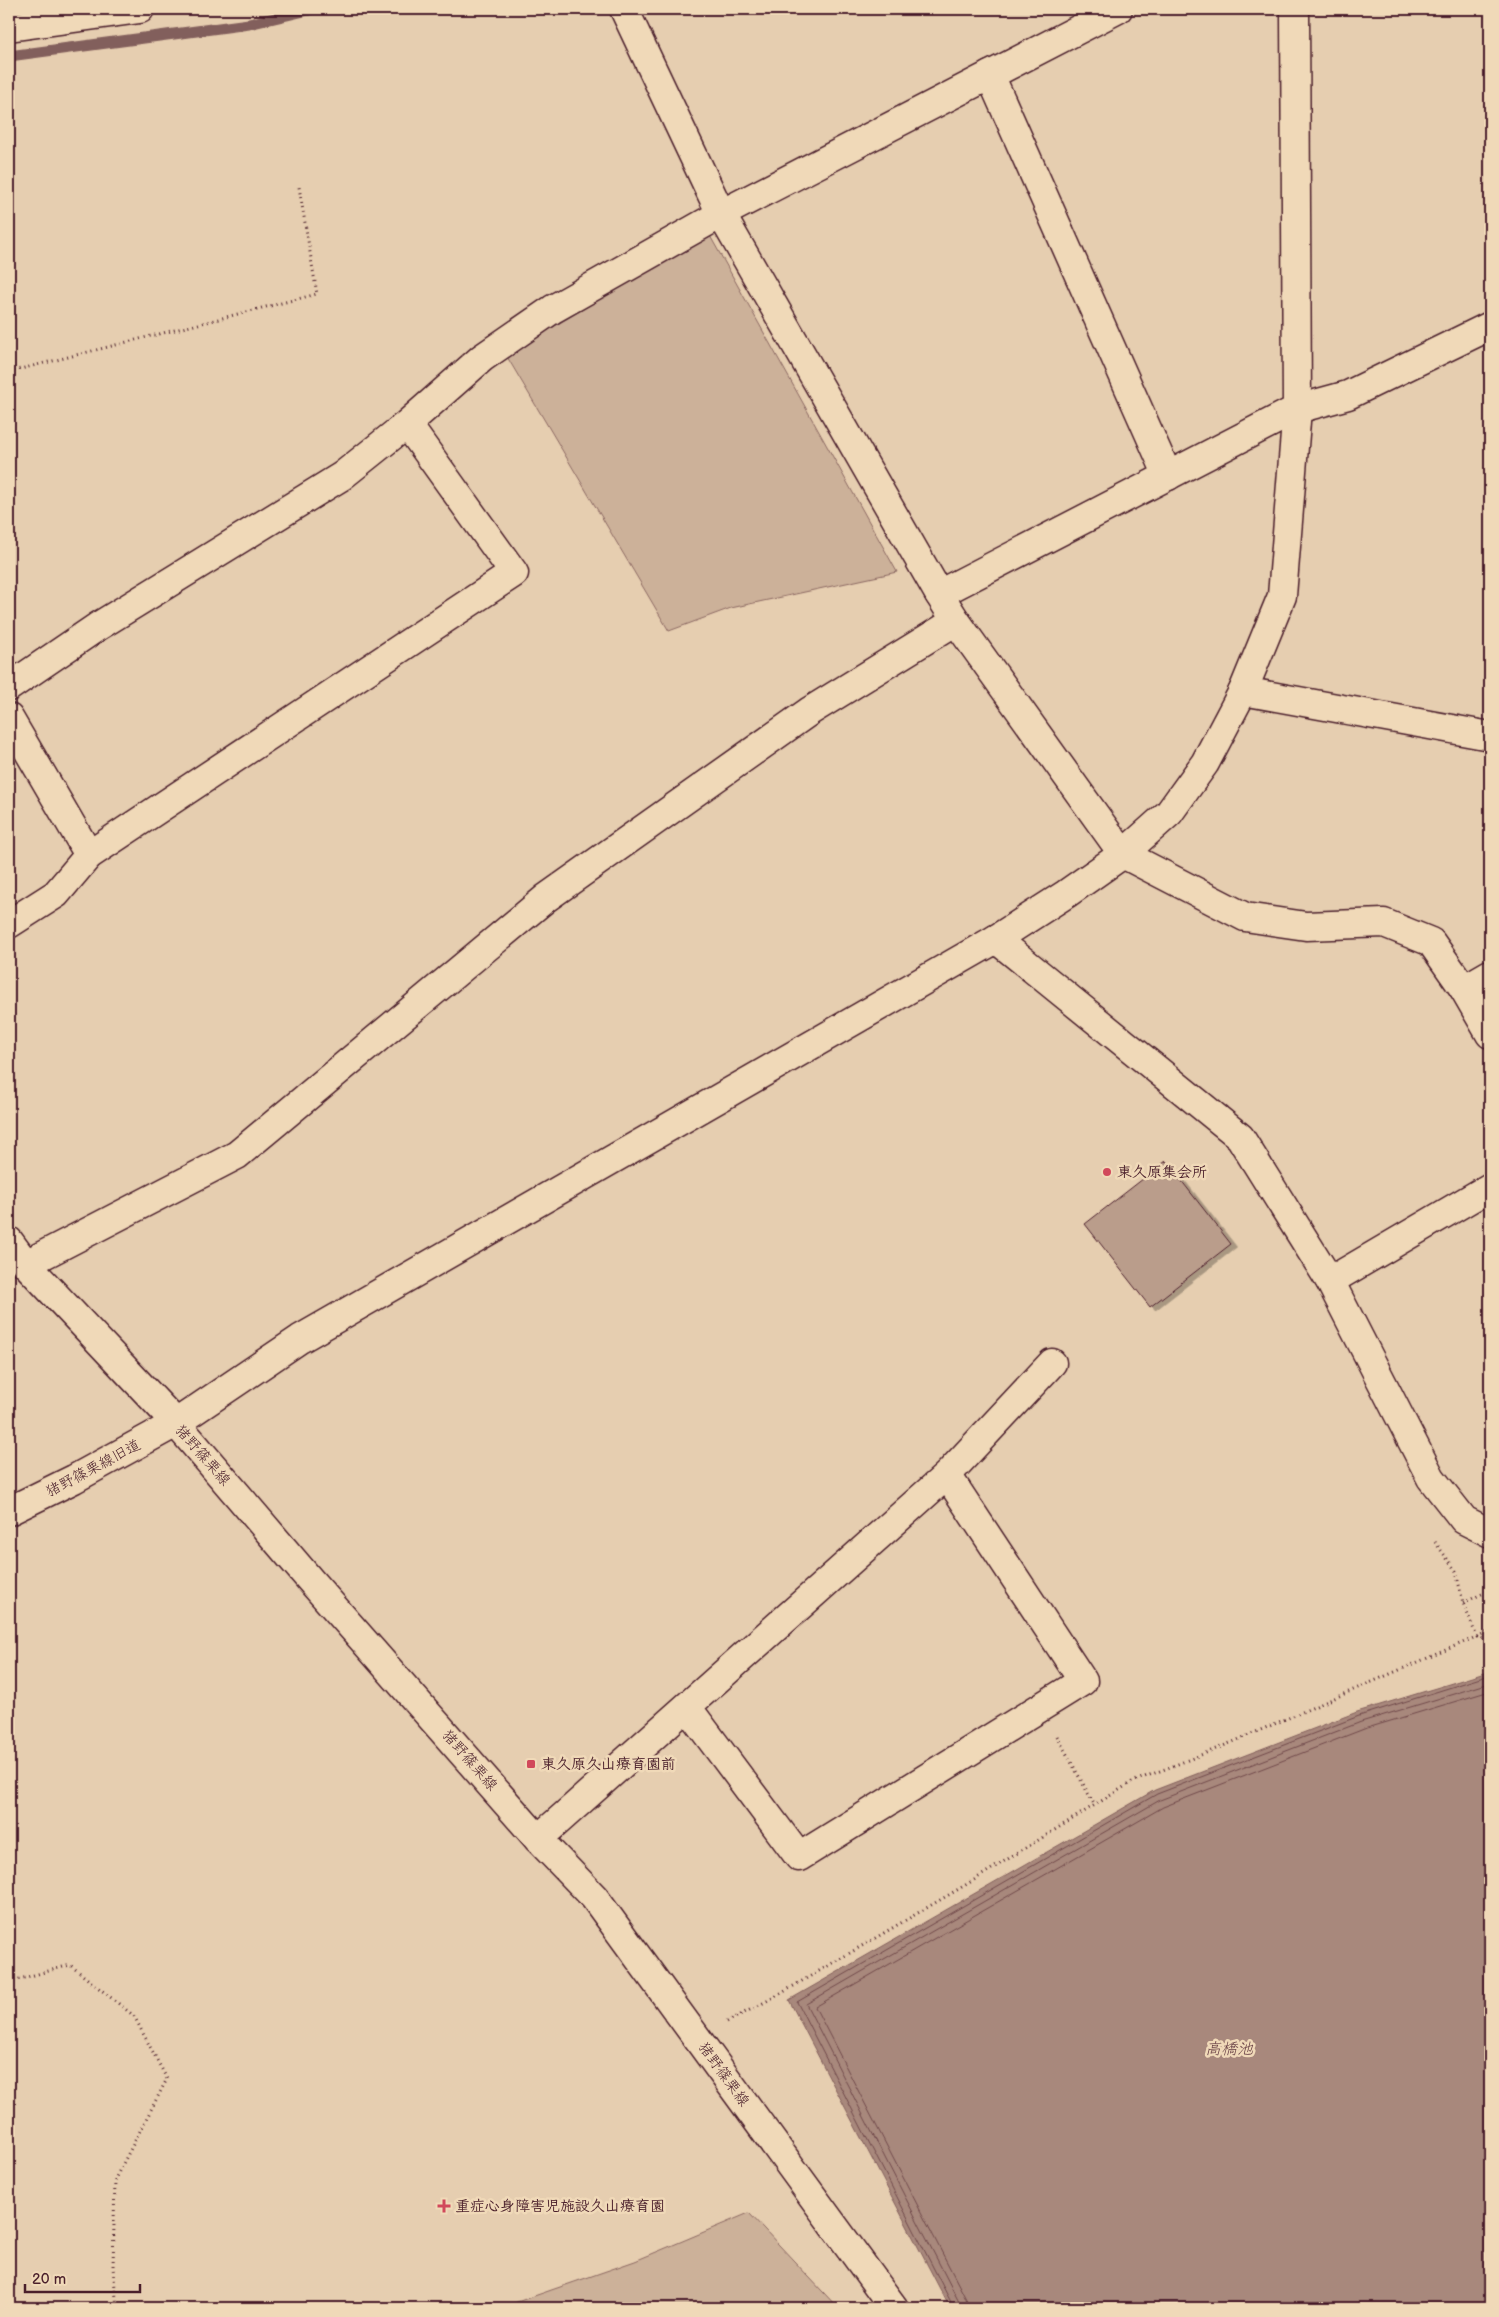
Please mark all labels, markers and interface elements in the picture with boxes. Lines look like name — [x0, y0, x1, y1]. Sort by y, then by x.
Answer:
place label: 東久原集会所 — [1117, 1163, 1207, 1182]
marker: 東久原集会所 — [1101, 1166, 1113, 1178]
street label: 猪野篠栗線 — [171, 1421, 234, 1490]
street label: 猪野篠栗線旧道 — [42, 1435, 144, 1501]
street label: 猪野篠栗線 — [438, 1726, 501, 1795]
place label: 東久原久山療育園前 — [541, 1755, 676, 1774]
marker: 東久原久山療育園前 — [525, 1758, 537, 1770]
street label: 猪野篠栗線 — [694, 2038, 753, 2110]
water label: 高橋池 — [1205, 2040, 1254, 2059]
place label: 重症心身障害児施設久山療育園 — [455, 2197, 665, 2216]
marker: 重症心身障害児施設久山療育園 — [437, 2199, 451, 2213]
scale bar — [25, 2262, 140, 2294]
text: 20 m — [32, 2270, 66, 2289]

